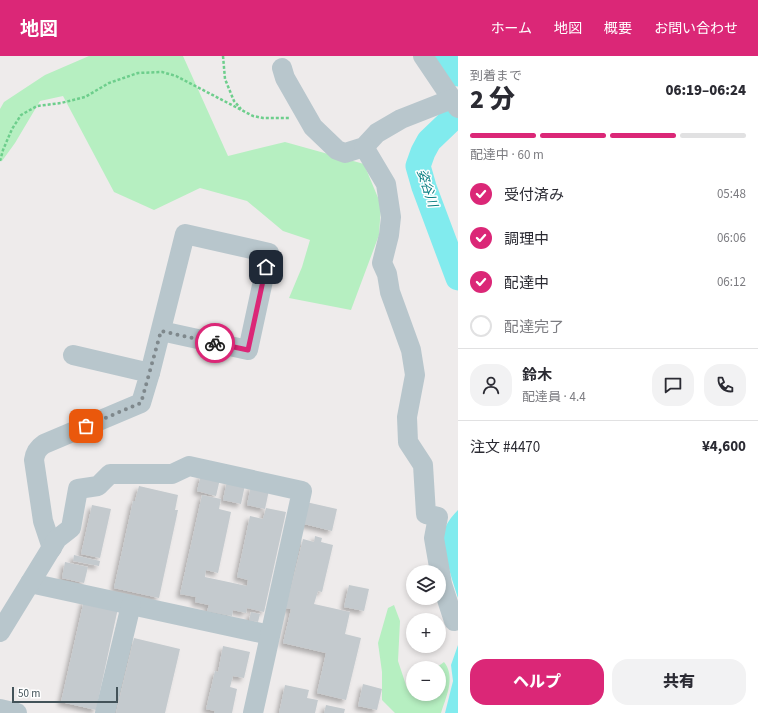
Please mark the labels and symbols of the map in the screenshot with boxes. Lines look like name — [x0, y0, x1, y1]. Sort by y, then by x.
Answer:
water label: 姿谷川 — [412, 167, 442, 211]
pin — [249, 250, 283, 284]
courier — [195, 323, 235, 363]
pin — [69, 409, 103, 443]
scale bar — [12, 685, 118, 704]

